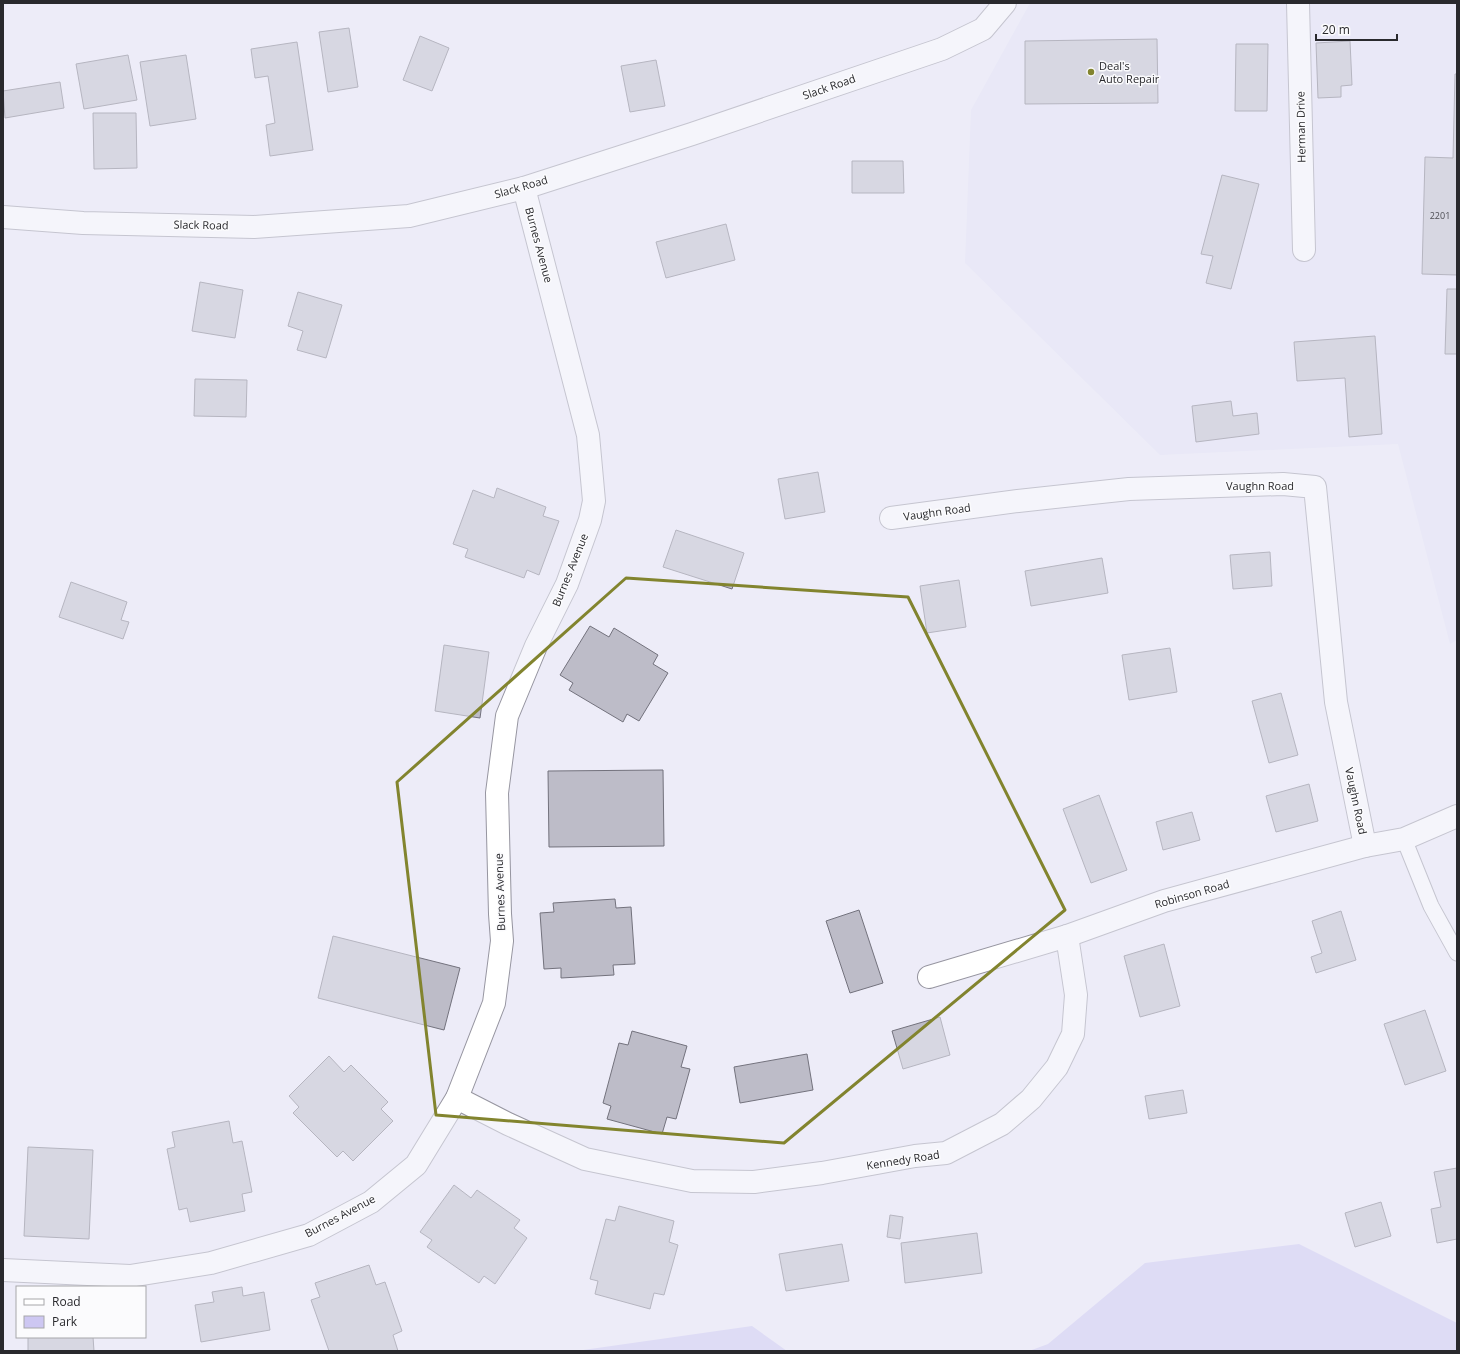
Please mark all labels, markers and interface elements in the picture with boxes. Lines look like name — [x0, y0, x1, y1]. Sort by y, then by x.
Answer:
scale bar — [1316, 16, 1397, 42]
text: 20 m — [1322, 21, 1350, 38]
place label: Deal's Auto Repair — [1099, 58, 1160, 86]
marker: Deal's Auto Repair — [1086, 67, 1096, 77]
street label: Slack Road — [800, 70, 857, 103]
street label: Herman Drive — [1292, 91, 1309, 163]
street label: Slack Road — [492, 172, 549, 201]
street label: Burnes Avenue — [522, 205, 557, 284]
house number: 2201 — [1430, 209, 1450, 222]
street label: Slack Road — [173, 217, 229, 232]
street label: Vaughn Road — [1226, 478, 1294, 493]
street label: Vaughn Road — [902, 499, 972, 524]
street label: Burnes Avenue — [548, 531, 591, 609]
street label: Vaughn Road — [1342, 766, 1371, 836]
street label: Burnes Avenue — [491, 853, 508, 931]
street label: Robinson Road — [1153, 876, 1231, 911]
street label: Kennedy Road — [865, 1146, 941, 1173]
street label: Burnes Avenue — [302, 1191, 378, 1240]
legend — [16, 1286, 146, 1338]
text: Road — [52, 1293, 81, 1310]
text: Park — [52, 1313, 78, 1330]

